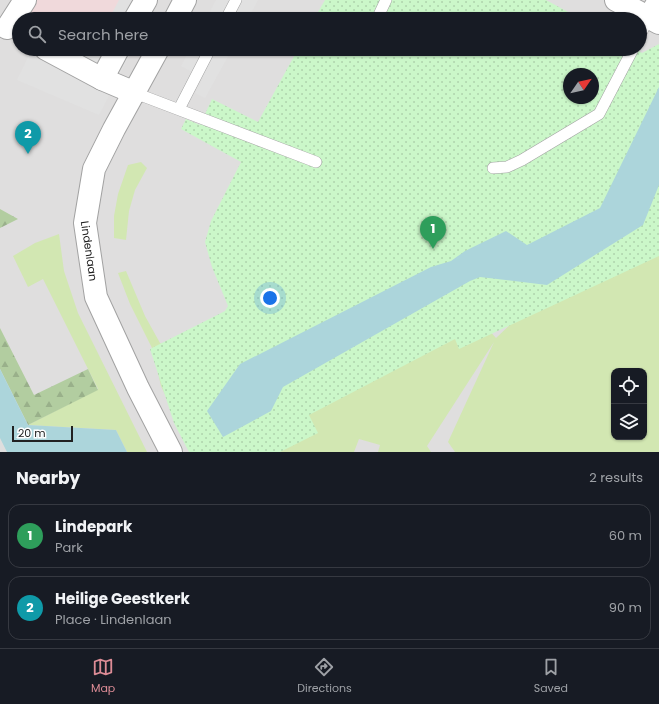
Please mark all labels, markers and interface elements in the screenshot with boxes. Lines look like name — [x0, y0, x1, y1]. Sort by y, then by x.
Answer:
search box — [12, 12, 647, 56]
icon: search — [26, 23, 48, 45]
text: Search here — [58, 24, 148, 45]
north arrow — [563, 68, 599, 104]
pin: 2 — [15, 121, 41, 154]
pin: 1 — [420, 216, 446, 249]
street label: Lindenlaan — [77, 220, 102, 282]
your location — [260, 288, 280, 308]
map controls — [611, 368, 647, 440]
button: locate — [611, 368, 647, 404]
button: layers — [611, 404, 647, 440]
scale bar — [12, 424, 73, 443]
text: 20 m — [18, 425, 46, 441]
text: Nearby — [16, 466, 80, 490]
text: 2 results — [589, 468, 643, 487]
text: Lindepark — [55, 516, 132, 537]
text: 1 — [28, 526, 32, 545]
text: 60 m — [609, 526, 642, 545]
text: Park — [55, 538, 83, 557]
text: Heilige Geestkerk — [55, 588, 190, 609]
text: 2 — [26, 598, 34, 617]
text: 90 m — [609, 598, 642, 617]
text: Place · Lindenlaan — [55, 610, 172, 629]
tab: Map — [91, 656, 115, 697]
tab: Directions — [297, 656, 352, 697]
tab: Saved — [534, 656, 568, 697]

